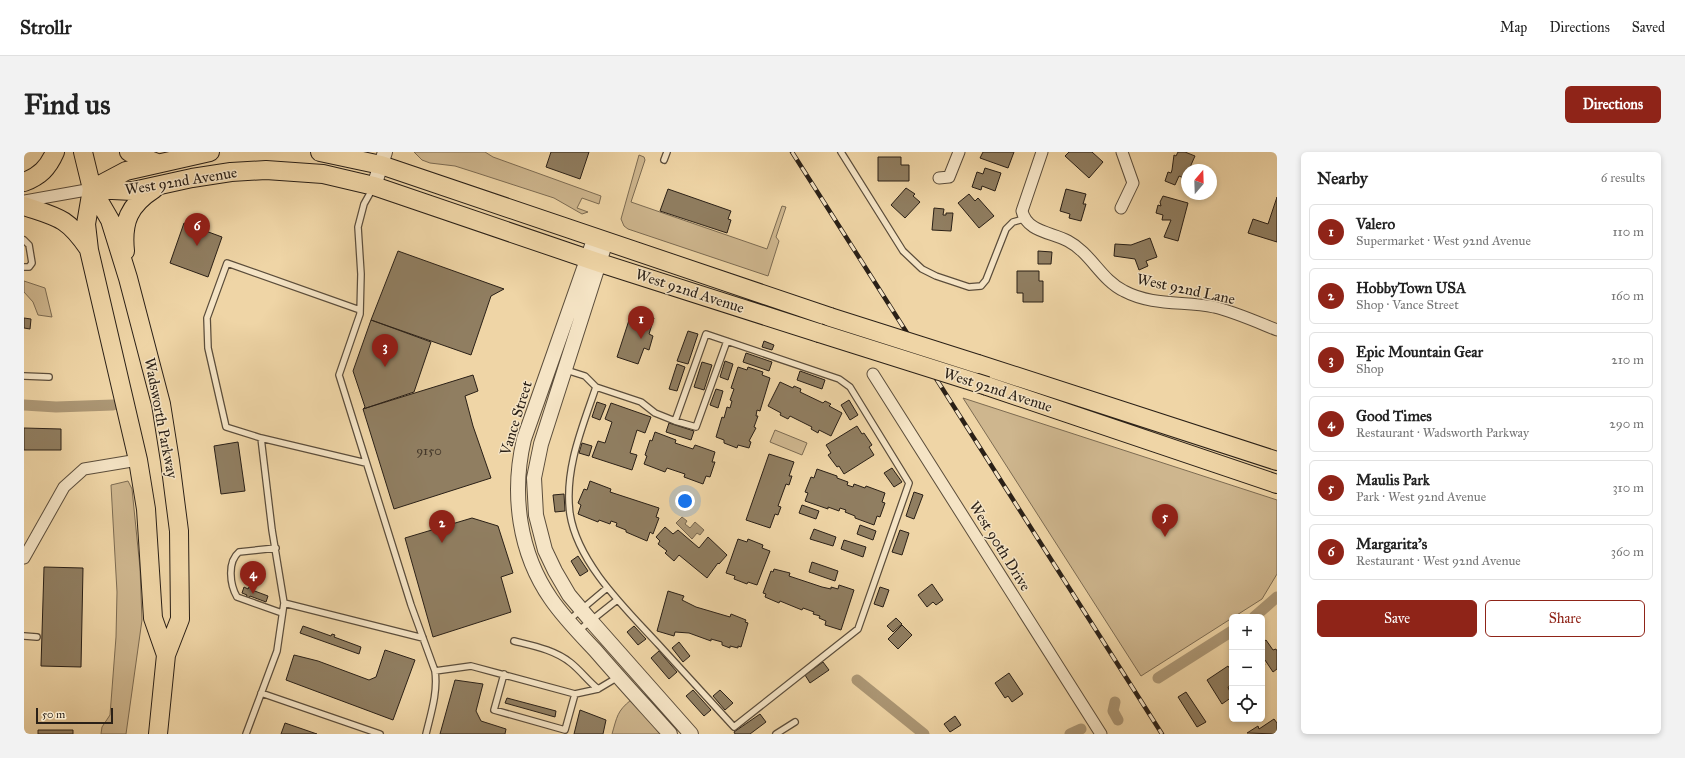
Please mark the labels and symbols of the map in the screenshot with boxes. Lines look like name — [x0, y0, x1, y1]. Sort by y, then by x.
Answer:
street label: West 92nd Avenue — [124, 163, 238, 199]
north arrow — [1181, 164, 1217, 200]
pin: 6 — [184, 213, 210, 246]
street label: West 92nd Avenue — [633, 265, 747, 317]
street label: West 92nd Lane — [1135, 270, 1237, 308]
pin: 1 — [628, 306, 654, 339]
pin: 3 — [372, 334, 398, 367]
street label: Wadsworth Parkway — [140, 356, 182, 481]
street label: West 92nd Avenue — [941, 364, 1055, 416]
street label: Vance Street — [496, 378, 536, 458]
house number: 9150 — [416, 443, 442, 459]
your location — [675, 491, 695, 511]
street label: West 90th Drive — [965, 498, 1035, 594]
pin: 5 — [1152, 504, 1178, 537]
pin: 2 — [429, 510, 455, 543]
pin: 4 — [240, 561, 266, 594]
scale bar — [36, 706, 113, 725]

